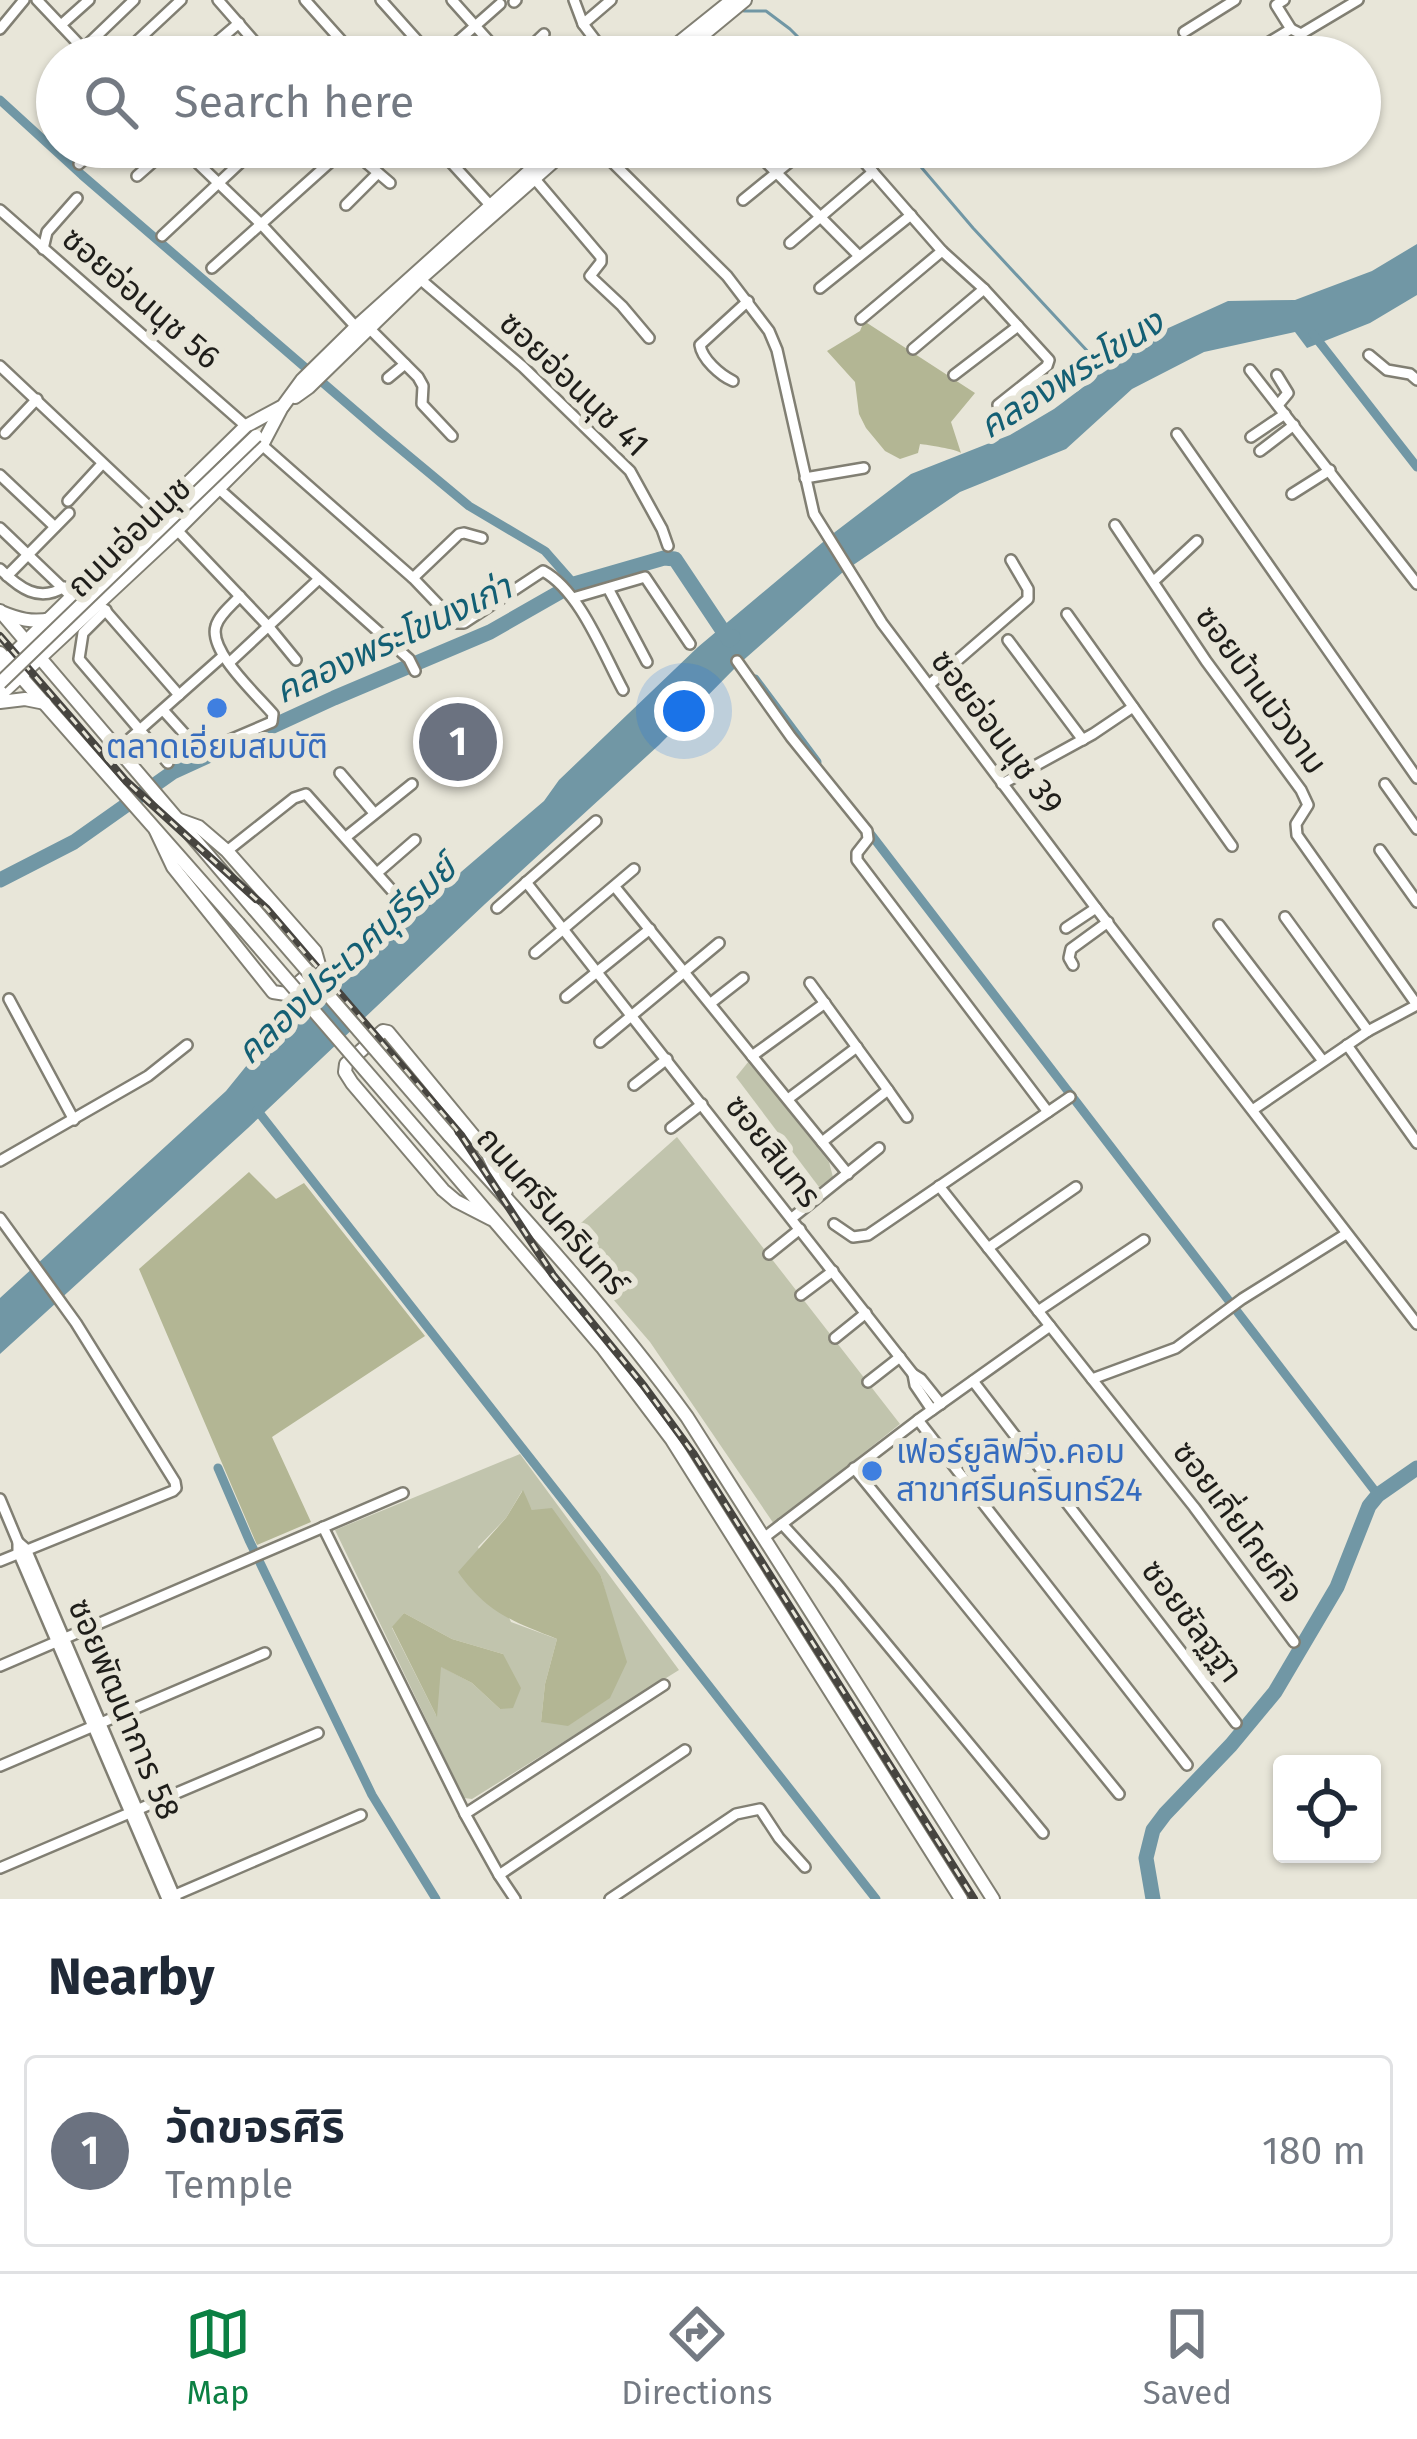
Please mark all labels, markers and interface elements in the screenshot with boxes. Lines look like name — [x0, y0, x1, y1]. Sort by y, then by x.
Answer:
search box — [36, 36, 1381, 168]
icon: search — [78, 69, 144, 135]
text: Search here — [174, 75, 414, 129]
street label: ซอยอ่อนนุช 56 — [54, 219, 228, 377]
water label: คลองพระโขนง — [971, 299, 1173, 448]
street label: ซอยอ่อนนุช 41 — [491, 303, 657, 465]
street label: ถนนอ่อนนุช — [59, 468, 199, 606]
water label: คลองพระโขนงเก่า — [268, 564, 520, 713]
street label: ซอยบ้านบัวงาม — [1187, 598, 1335, 782]
street label: ซอยอ่อนนุช 39 — [922, 642, 1072, 822]
your location — [654, 681, 714, 741]
marker: ตลาดเอี่ยมสมบัติ — [204, 695, 230, 721]
pin: 1 — [419, 697, 497, 787]
place label: ตลาดเอี่ยมสมบัติ — [106, 724, 328, 767]
water label: คลองประเวศบุรีรมย์ — [227, 842, 470, 1073]
street label: ซอยสินทร — [717, 1087, 829, 1215]
street label: ถนนศรีนครินทร์ — [468, 1119, 637, 1305]
place label: เฟอร์ยูลิฟวิ่ง.คอม สาขาศรีนครินทร์24 — [896, 1431, 1143, 1510]
street label: ซอยเกี่ยโกยกิจ — [1164, 1431, 1314, 1611]
marker: เฟอร์ยูลิฟวิ่ง.คอม สาขาศรีนครินทร์24 — [859, 1458, 885, 1484]
street label: ซอยชัลฐฐา — [1133, 1552, 1251, 1690]
street label: ซอยพัฒนาการ 58 — [59, 1593, 189, 1825]
map controls — [1273, 1755, 1381, 1863]
button: locate — [1273, 1755, 1381, 1863]
text: Nearby — [48, 1946, 214, 2008]
text: วัดขจรศิริ — [165, 2100, 345, 2154]
text: 1 — [81, 2128, 99, 2174]
text: 180 m — [1262, 2128, 1366, 2174]
text: Temple — [165, 2162, 293, 2208]
tab: Map — [185, 2301, 251, 2413]
tab: Directions — [621, 2301, 773, 2413]
tab: Saved — [1143, 2301, 1232, 2413]

